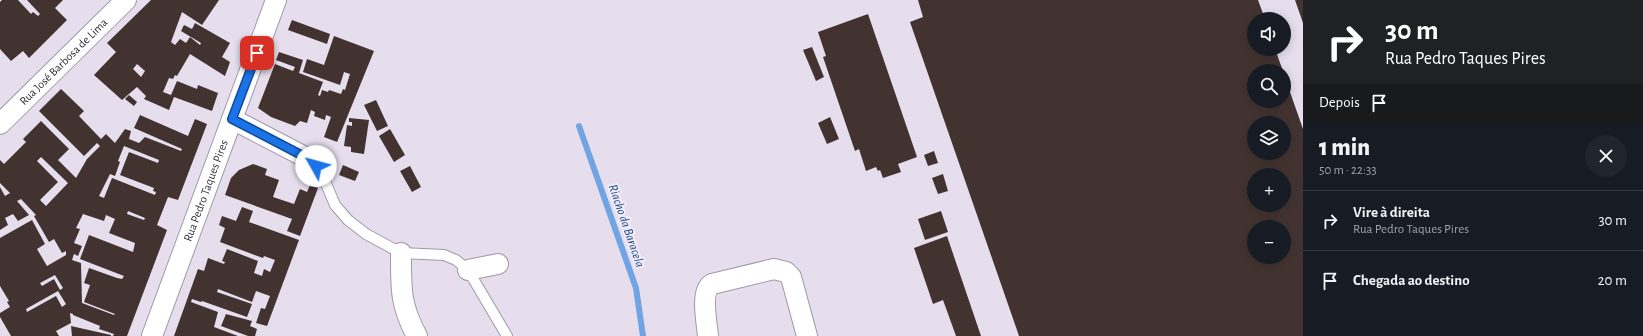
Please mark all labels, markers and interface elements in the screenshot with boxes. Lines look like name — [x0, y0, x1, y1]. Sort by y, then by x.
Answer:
map controls — [1247, 12, 1291, 264]
button: sound — [1247, 12, 1291, 56]
street label: Rua José Barbosa de Lima — [17, 16, 110, 107]
icon: right — [1319, 16, 1371, 68]
text: 30 m — [1385, 17, 1438, 45]
pin — [240, 36, 274, 70]
icon: arrive — [246, 42, 268, 64]
text: Rua Pedro Taques Pires — [1385, 50, 1546, 68]
button: search — [1247, 64, 1291, 108]
icon: arrive — [1368, 92, 1390, 114]
text: Depois — [1319, 95, 1360, 110]
button: layers — [1247, 116, 1291, 160]
button: close — [1585, 135, 1627, 177]
text: 1 min — [1319, 136, 1370, 160]
street label: Rua Pedro Taques Pires — [181, 138, 230, 243]
position arrow — [295, 145, 337, 187]
text: 50 m · 22:33 — [1319, 164, 1377, 177]
button: + — [1247, 168, 1291, 212]
water label: Riacho da Baracela — [606, 183, 646, 269]
text: Vire à direita — [1353, 205, 1430, 220]
icon: right — [1319, 210, 1341, 232]
text: 30 m — [1598, 213, 1627, 228]
button: − — [1247, 220, 1291, 264]
text: Rua Pedro Taques Pires — [1353, 223, 1469, 236]
icon: arrive — [1319, 270, 1341, 292]
text: Chegada ao destino — [1353, 273, 1470, 288]
text: 20 m — [1598, 273, 1627, 288]

